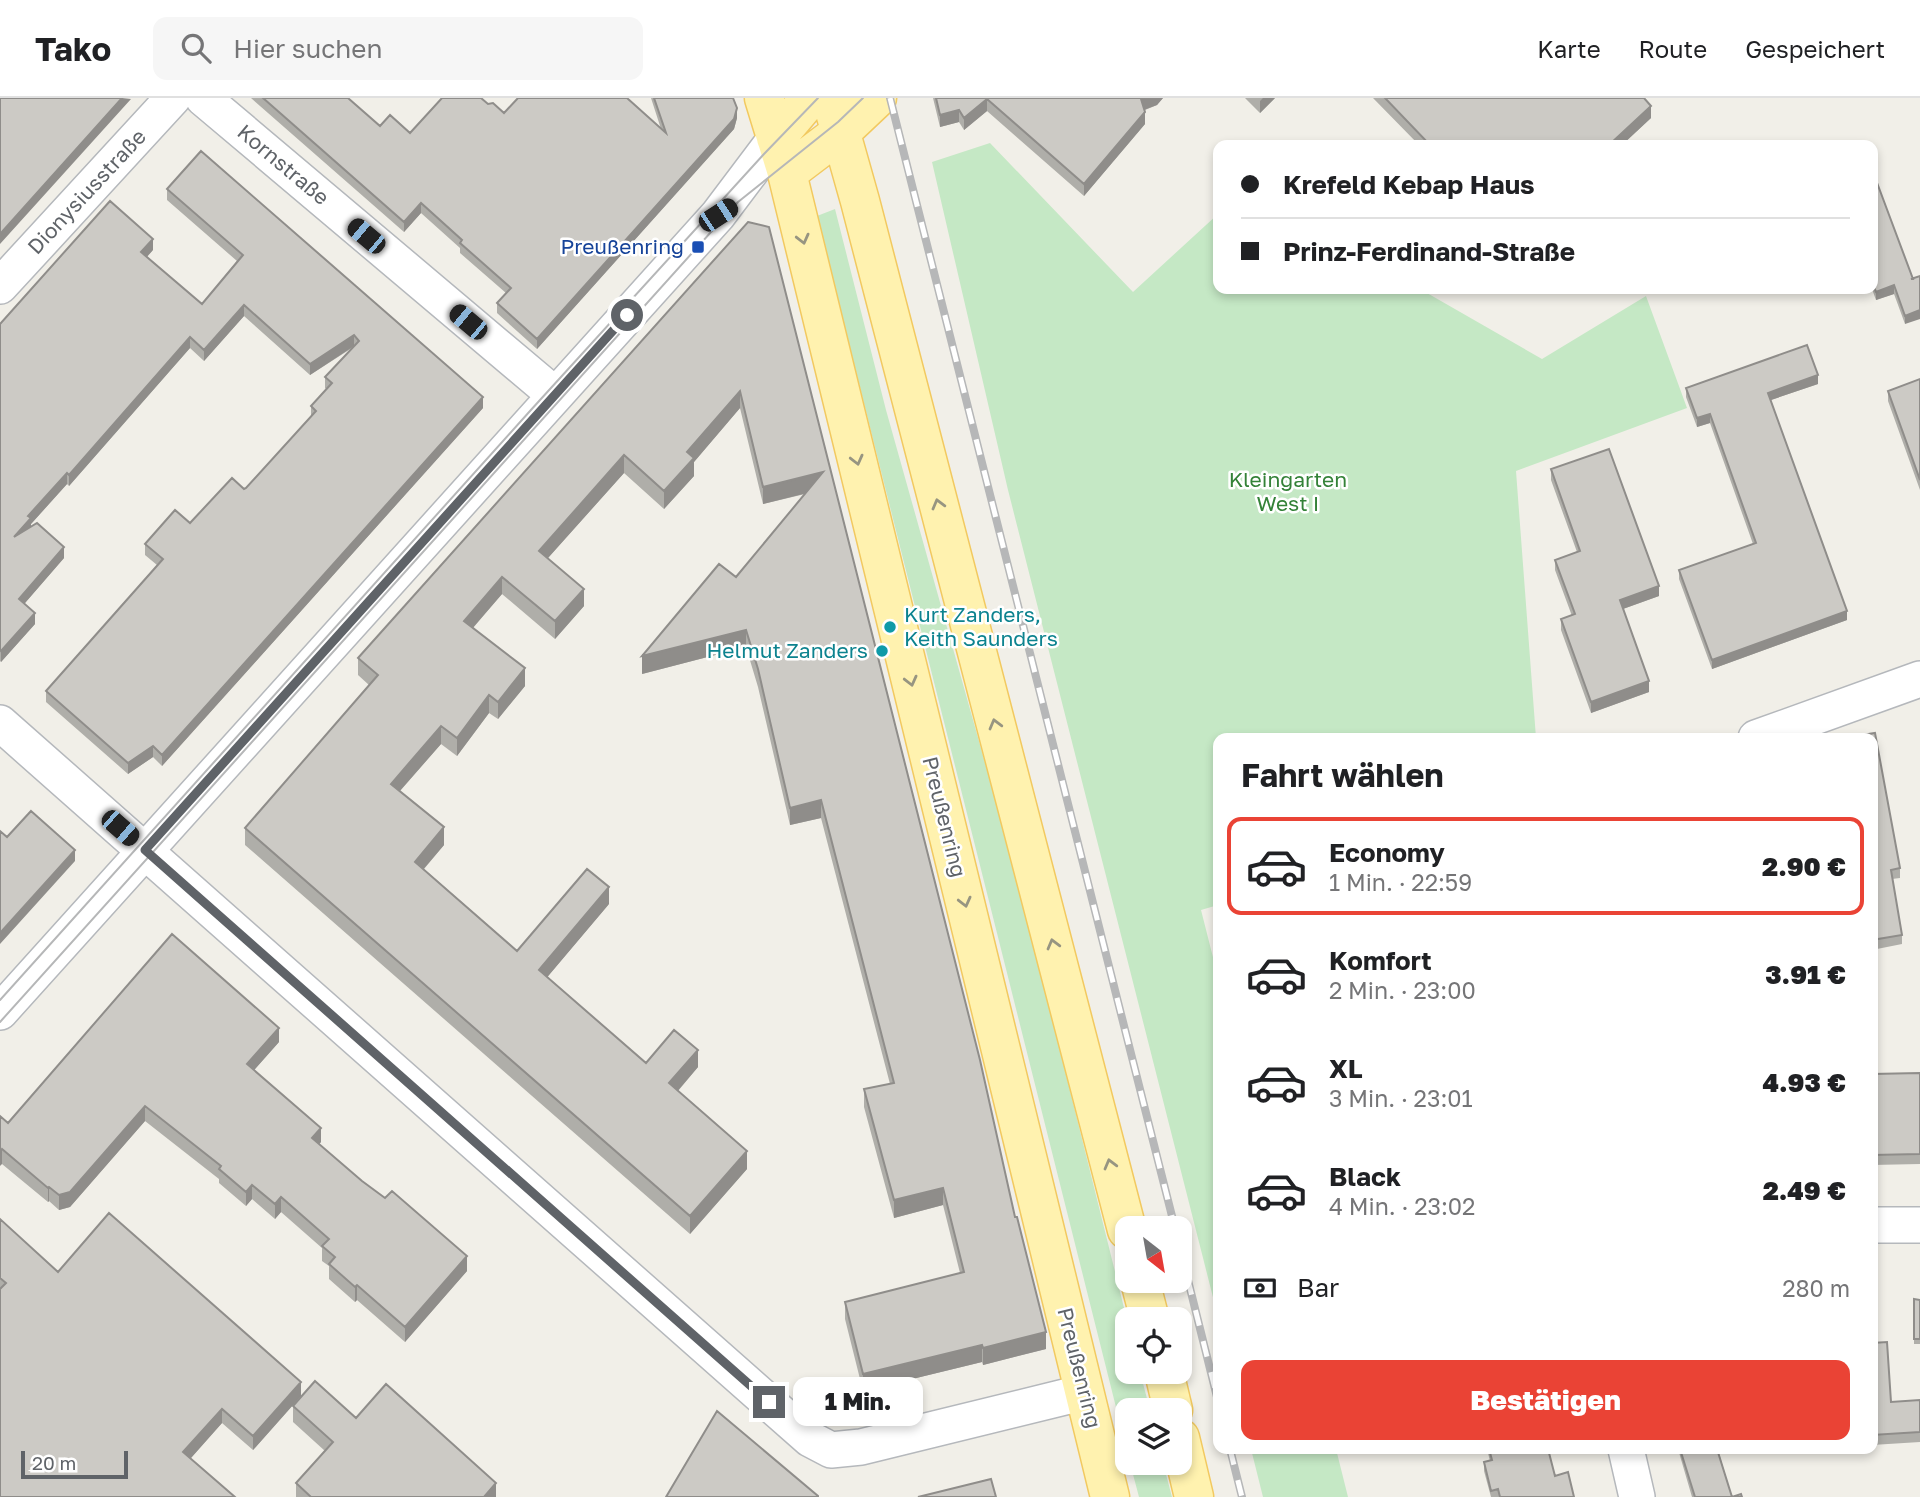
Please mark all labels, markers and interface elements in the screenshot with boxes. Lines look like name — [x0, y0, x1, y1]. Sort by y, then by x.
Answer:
search box — [153, 17, 643, 80]
text: Tako — [35, 29, 111, 68]
icon: search — [177, 29, 215, 67]
text: Hier suchen — [233, 33, 382, 64]
text: Karte — [1537, 34, 1601, 63]
text: Route — [1639, 34, 1707, 63]
text: Gespeichert — [1745, 34, 1885, 63]
street label: Kornstraße — [233, 118, 335, 210]
street label: Dionysiusstraße — [22, 123, 151, 259]
text: Krefeld Kebap Haus — [1283, 169, 1535, 200]
car — [695, 195, 742, 235]
car — [344, 214, 389, 258]
place label: Preußenring — [560, 233, 684, 259]
one-way arrow — [795, 233, 809, 245]
text: Prinz-Ferdinand-Straße — [1283, 236, 1575, 267]
marker: Preußenring — [690, 239, 706, 255]
route start — [611, 299, 643, 331]
car — [446, 300, 491, 344]
one-way arrow — [849, 454, 863, 466]
park label: Kleingarten West I — [1229, 466, 1347, 516]
one-way arrow — [932, 498, 946, 510]
place label: Kurt Zanders, Keith Saunders — [904, 601, 1058, 651]
marker: Kurt Zanders, Keith Saunders — [882, 619, 898, 635]
place label: Helmut Zanders — [706, 637, 868, 663]
marker: Helmut Zanders — [874, 643, 890, 659]
one-way arrow — [903, 675, 917, 687]
one-way arrow — [989, 718, 1004, 730]
street label: Preußenring — [917, 754, 973, 880]
text: Fahrt wählen — [1241, 756, 1444, 794]
car — [98, 806, 143, 850]
icon: car — [1245, 835, 1308, 898]
text: Economy — [1329, 837, 1445, 868]
text: 2.90 € — [1762, 851, 1846, 882]
text: 1 Min. · 22:59 — [1329, 868, 1472, 896]
one-way arrow — [957, 896, 971, 908]
one-way arrow — [1047, 938, 1061, 950]
icon: car — [1245, 943, 1308, 1006]
text: Komfort — [1329, 945, 1432, 976]
text: 3.91 € — [1765, 959, 1846, 990]
text: 2 Min. · 23:00 — [1329, 976, 1476, 1004]
icon: car — [1245, 1051, 1308, 1114]
text: XL — [1329, 1053, 1363, 1084]
text: 4.93 € — [1762, 1067, 1846, 1098]
text: 3 Min. · 23:01 — [1329, 1084, 1473, 1112]
one-way arrow — [1104, 1158, 1118, 1170]
icon: car — [1245, 1159, 1308, 1222]
text: Black — [1329, 1161, 1401, 1192]
text: 2.49 € — [1763, 1175, 1846, 1206]
text: 4 Min. · 23:02 — [1329, 1192, 1475, 1220]
north arrow — [1115, 1216, 1192, 1293]
map controls — [1115, 1216, 1192, 1475]
icon: cash — [1241, 1269, 1279, 1307]
text: Bar — [1297, 1272, 1339, 1303]
text: 280 m — [1782, 1274, 1850, 1302]
street label: Preußenring — [1052, 1305, 1108, 1431]
button: locate — [1115, 1307, 1192, 1384]
button: Bestätigen — [1241, 1360, 1850, 1440]
callout: 1 Min. — [794, 1378, 923, 1426]
route end — [753, 1386, 785, 1418]
text: 1 Min. — [825, 1387, 891, 1415]
button: layers — [1115, 1398, 1192, 1475]
scale bar — [21, 1448, 128, 1480]
text: 20 m — [32, 1451, 76, 1474]

